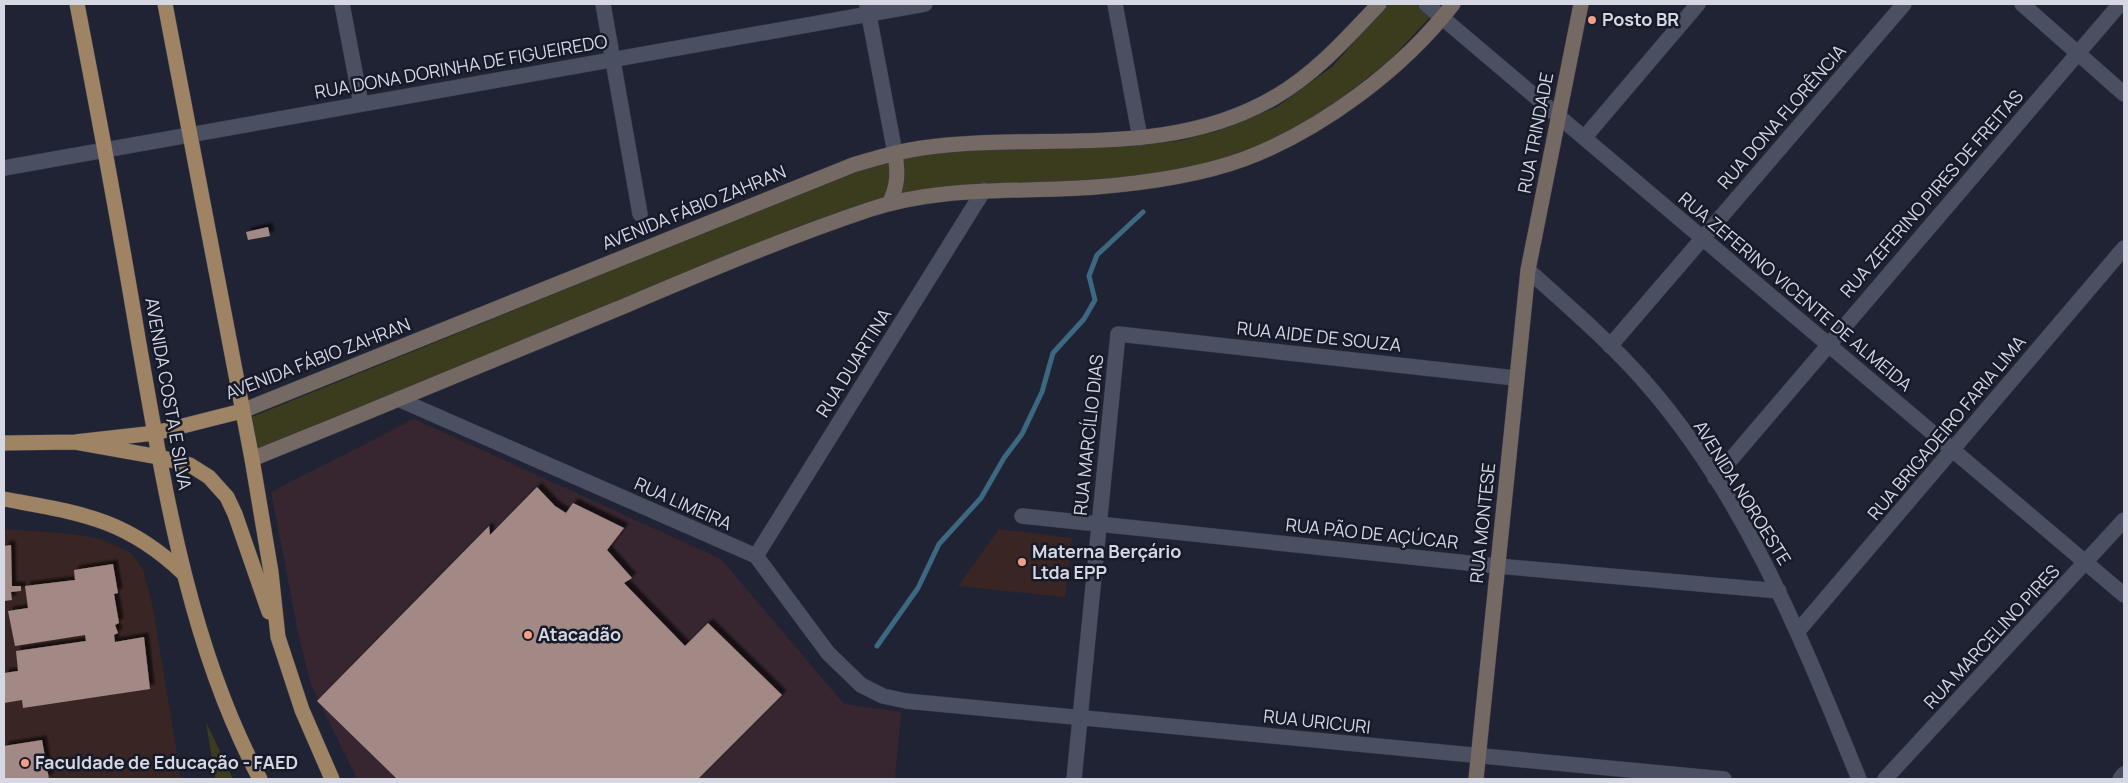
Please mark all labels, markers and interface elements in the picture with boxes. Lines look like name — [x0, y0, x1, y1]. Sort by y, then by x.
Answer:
place label: Posto BR — [1602, 7, 1679, 31]
marker: Posto BR — [1586, 14, 1598, 26]
street label: RUA DONA DORINHA DE FIGUEIREDO — [313, 28, 609, 104]
street label: RUA DONA FLORÊNCIA — [1712, 39, 1851, 194]
street label: RUA TRINDADE — [1512, 70, 1558, 195]
street label: RUA ZEFERINO PIRES DE FREITAS — [1834, 84, 2028, 302]
street label: AVENIDA FÁBIO ZAHRAN — [598, 159, 789, 255]
street label: RUA ZEFERINO VICENTE DE ALMEIDA — [1674, 186, 1918, 397]
street label: AVENIDA COSTA E SILVA — [140, 296, 198, 492]
street label: RUA DUARTINA — [810, 303, 897, 421]
street label: AVENIDA FÁBIO ZAHRAN — [222, 312, 414, 404]
street label: RUA AIDE DE SOUZA — [1236, 315, 1403, 357]
street label: RUA BRIGADEIRO FARIA LIMA — [1862, 330, 2031, 525]
street label: RUA MARCÍLIO DIAS — [1068, 353, 1108, 517]
street label: AVENIDA NOROESTE — [1689, 416, 1797, 569]
street label: RUA MONTESE — [1464, 462, 1500, 584]
street label: RUA LIMEIRA — [631, 471, 736, 535]
street label: RUA PÃO DE AÇÚCAR — [1284, 512, 1460, 554]
place label: Materna Berçário Ltda EPP — [1032, 539, 1181, 584]
marker: Materna Berçário Ltda EPP — [1016, 556, 1028, 568]
street label: RUA MARCELINO PIRES — [1918, 559, 2064, 714]
place label: Atacadão — [538, 622, 621, 646]
marker: Atacadão — [522, 629, 534, 641]
street label: RUA URICURI — [1262, 703, 1372, 739]
place label: Faculdade de Educação - FAED — [35, 750, 298, 774]
marker: Faculdade de Educação - FAED — [19, 757, 31, 769]

